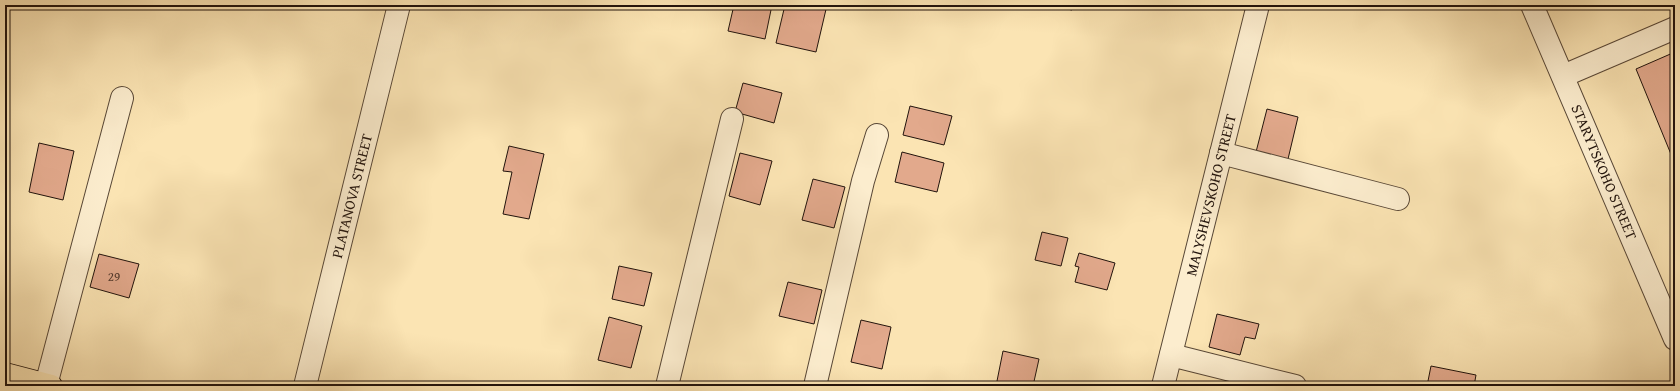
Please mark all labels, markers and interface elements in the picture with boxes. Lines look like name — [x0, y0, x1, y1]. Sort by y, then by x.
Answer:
street label: STARYTSKOHO STREET — [1566, 101, 1643, 243]
street label: MALYSHEVSKOHO STREET — [1180, 111, 1241, 278]
street label: PLATANOVA STREET — [326, 131, 377, 260]
house number: 29 — [108, 267, 120, 286]

